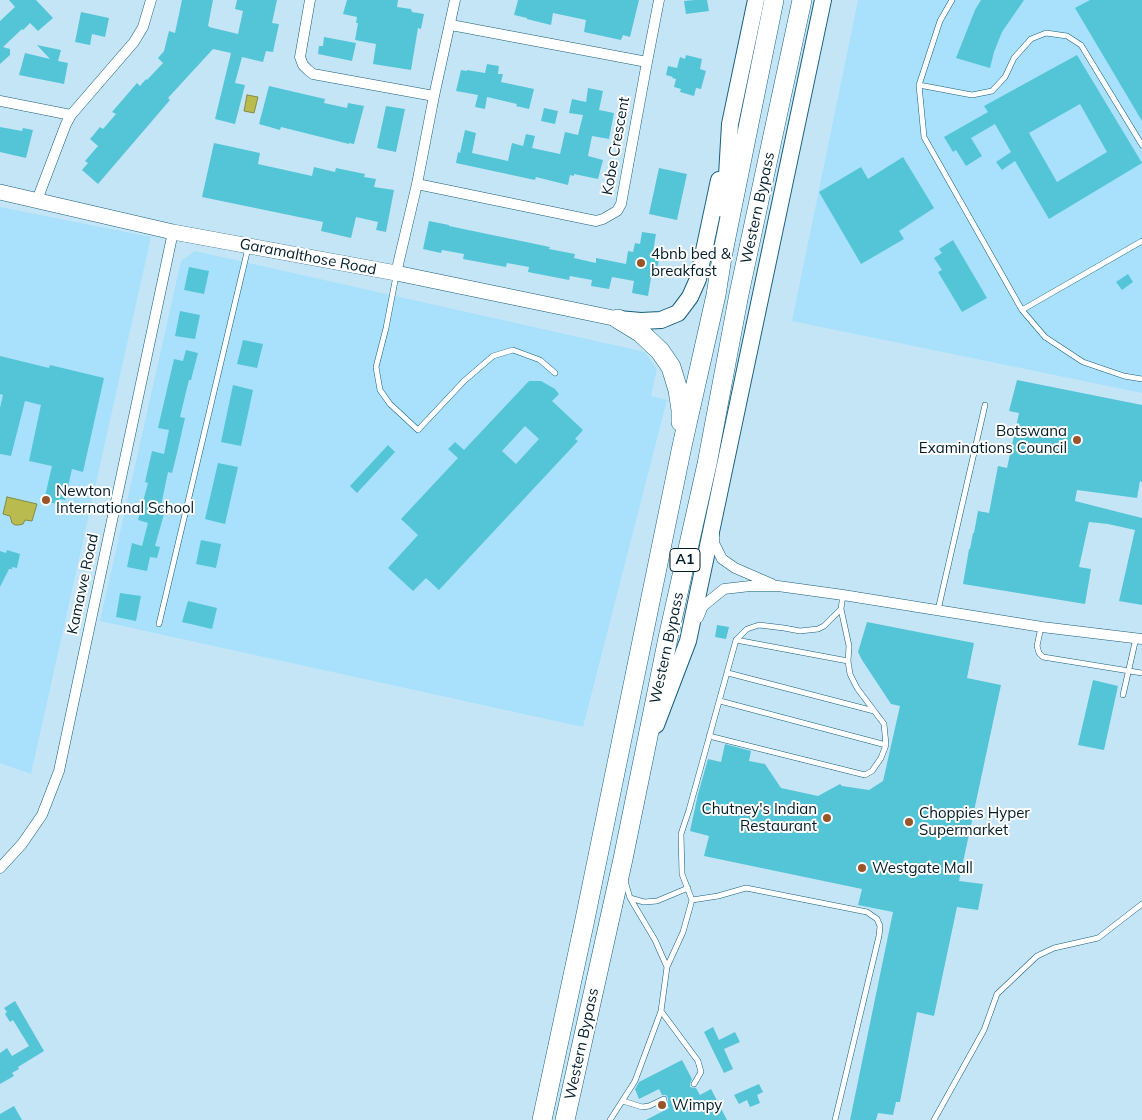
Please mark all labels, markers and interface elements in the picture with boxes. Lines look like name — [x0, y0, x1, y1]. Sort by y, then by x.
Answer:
street label: Kobe Crescent — [598, 95, 634, 197]
street label: Western Bypass — [737, 150, 779, 266]
street label: Garamalthose Road — [238, 235, 378, 279]
place label: 4bnb bed & breakfast — [651, 245, 731, 280]
marker: 4bnb bed & breakfast — [635, 257, 647, 269]
place label: Botswana Examinations Council — [919, 422, 1067, 457]
marker: Botswana Examinations Council — [1071, 434, 1083, 446]
place label: Newton International School — [56, 482, 194, 517]
marker: Newton International School — [40, 494, 52, 506]
street label: Kamawe Road — [64, 532, 102, 636]
road number: A1 — [670, 548, 700, 572]
street label: Western Bypass — [646, 590, 688, 706]
place label: Chutney's Indian Restaurant — [702, 800, 817, 835]
place label: Choppies Hyper Supermarket — [919, 804, 1030, 839]
marker: Chutney's Indian Restaurant — [821, 812, 833, 824]
marker: Choppies Hyper Supermarket — [903, 816, 915, 828]
place label: Westgate Mall — [872, 859, 973, 877]
marker: Westgate Mall — [856, 862, 868, 874]
street label: Western Bypass — [561, 986, 603, 1102]
place label: Wimpy — [672, 1096, 722, 1114]
marker: Wimpy — [656, 1099, 668, 1111]

